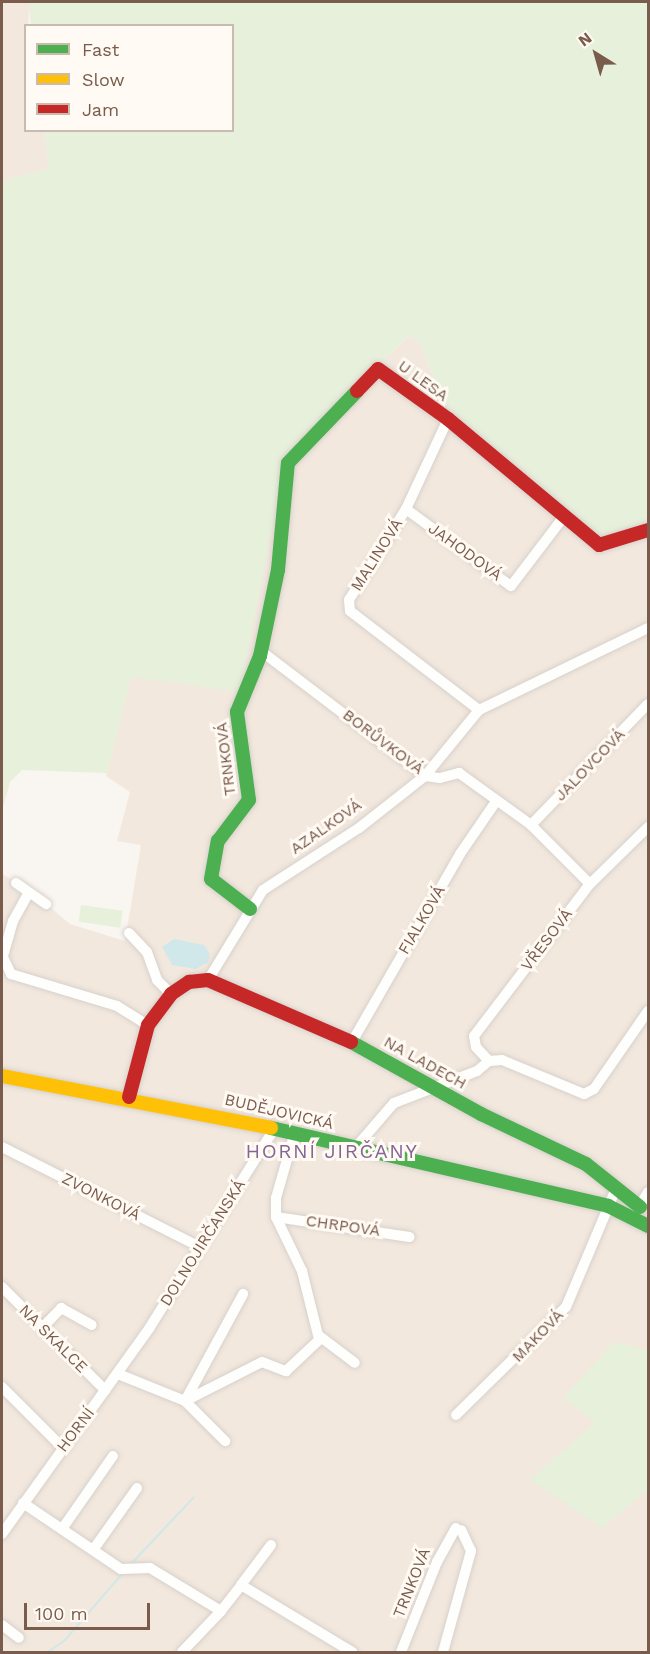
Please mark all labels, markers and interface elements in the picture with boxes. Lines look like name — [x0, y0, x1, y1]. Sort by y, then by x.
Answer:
legend — [24, 24, 234, 132]
north arrow — [566, 24, 626, 84]
text: N — [574, 28, 595, 50]
text: Fast — [82, 39, 119, 60]
text: Slow — [82, 69, 125, 90]
text: Jam — [82, 99, 119, 120]
street label: U LESA — [394, 356, 452, 406]
street label: MALINOVÁ — [347, 515, 407, 595]
street label: JAHODOVÁ — [424, 519, 506, 585]
street label: BORŮVKOVÁ — [339, 705, 427, 779]
street label: TRNKOVÁ — [212, 721, 240, 797]
street label: JALOVCOVÁ — [551, 725, 629, 805]
street label: AZALKOVÁ — [287, 795, 365, 859]
street label: FIALKOVÁ — [395, 882, 449, 958]
street label: VŘESOVÁ — [517, 905, 577, 975]
street label: NA LADECH — [380, 1032, 470, 1094]
street label: BUDĚJOVICKÁ — [223, 1090, 335, 1134]
district label: HORNÍ JIRČANY — [245, 1139, 419, 1163]
street label: ZVONKOVÁ — [59, 1169, 143, 1225]
street label: DOLNOJIRČANSKÁ — [156, 1176, 250, 1310]
street label: CHRPOVÁ — [305, 1211, 381, 1241]
street label: NA SKALCE — [15, 1301, 91, 1377]
street label: MAKOVÁ — [508, 1306, 568, 1366]
street label: HORNÍ — [53, 1404, 99, 1456]
street label: TRNKOVÁ — [389, 1545, 435, 1621]
scale bar — [27, 1591, 153, 1629]
text: 100 m — [35, 1603, 88, 1624]

